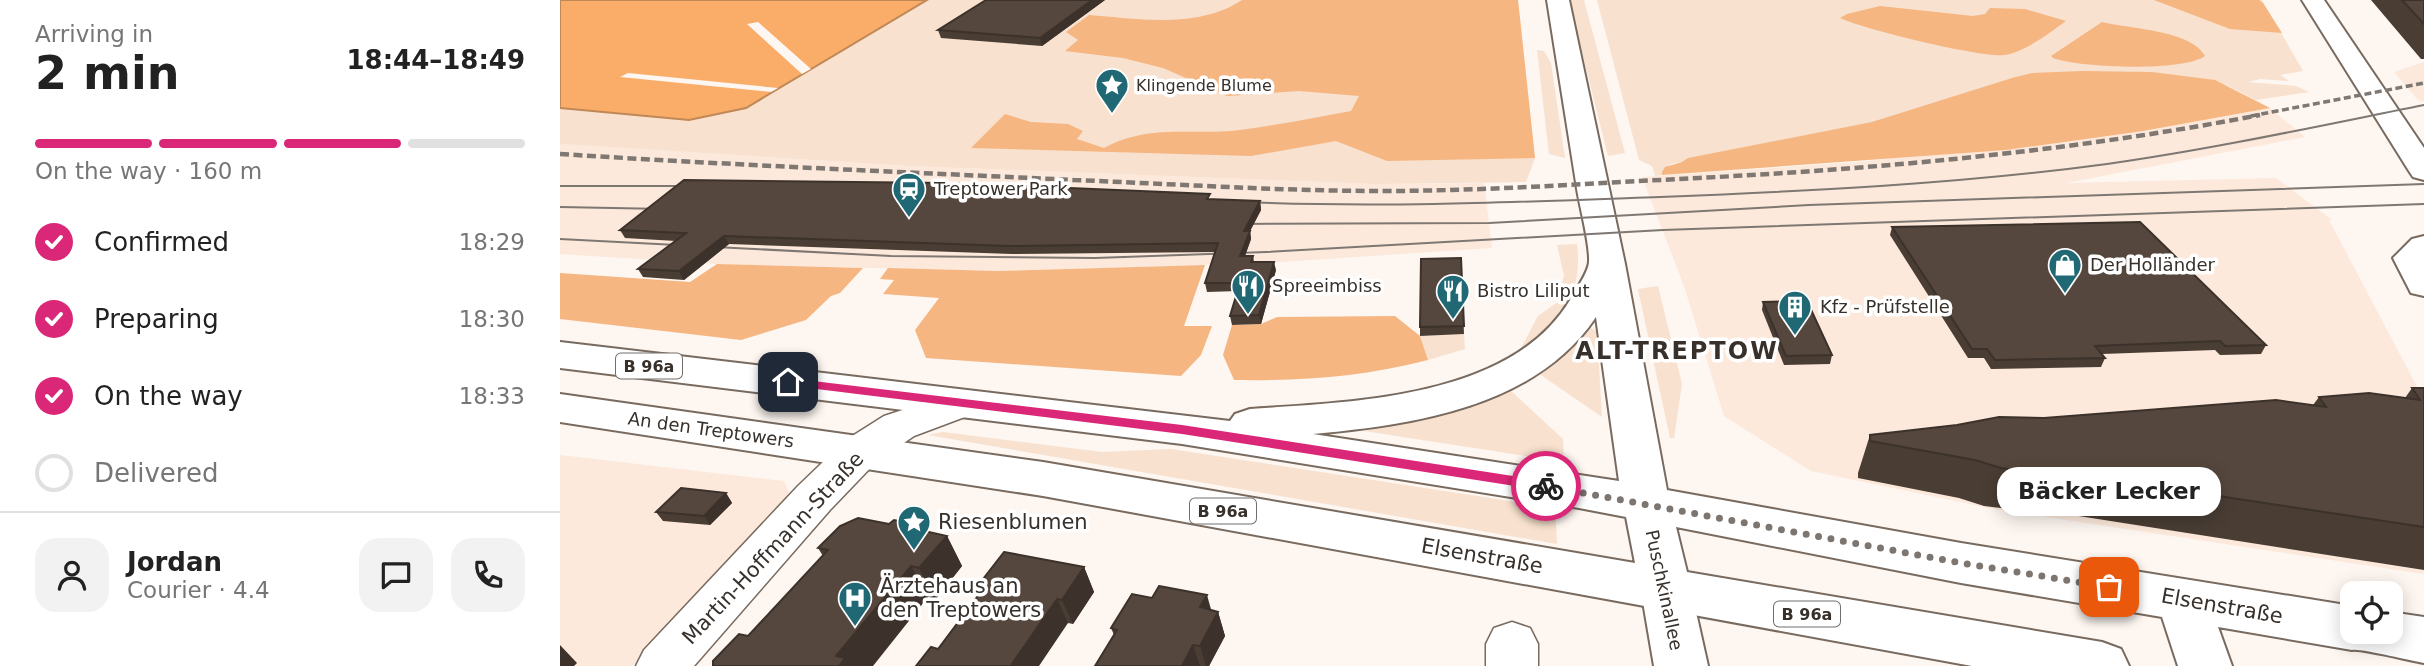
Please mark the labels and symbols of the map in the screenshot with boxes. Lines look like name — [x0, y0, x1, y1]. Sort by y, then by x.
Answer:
place icon: Klingende Blume — [1093, 66, 1131, 115]
place label: Klingende Blume — [1136, 76, 1272, 95]
station icon: Treptower Park — [890, 170, 928, 219]
place label: Treptower Park — [933, 178, 1068, 199]
shop icon: Der Holländer — [2046, 246, 2084, 295]
place label: Der Holländer — [2090, 254, 2216, 275]
restaurant icon: Spreeimbiss — [1229, 267, 1267, 316]
restaurant icon: Bistro Liliput — [1434, 272, 1472, 321]
place label: Spreeimbiss — [1272, 275, 1382, 296]
place label: Bistro Liliput — [1477, 280, 1589, 301]
building icon: Kfz - Prüfstelle — [1776, 288, 1814, 337]
place label: Kfz - Prüfstelle — [1820, 296, 1950, 317]
district label: ALT-TREPTOW — [1575, 337, 1779, 365]
pin — [758, 352, 818, 412]
road number: B 96a — [616, 354, 682, 378]
street label: An den Treptowers — [627, 407, 796, 452]
street label: Martin-Hoffmann-Straße — [677, 447, 869, 649]
courier — [1511, 451, 1581, 521]
callout: Bäcker Lecker — [1997, 468, 2221, 517]
road number: B 96a — [1190, 498, 1256, 524]
place icon: Riesenblumen — [895, 503, 933, 552]
place label: Riesenblumen — [938, 510, 1088, 534]
street label: Puschkinallee — [1641, 528, 1688, 652]
street label: Elsenstraße — [1419, 533, 1545, 579]
pin — [2079, 557, 2139, 617]
place label: Ärztehaus an den Treptowers — [880, 573, 1041, 622]
hospital icon: Ärztehaus an den Treptowers — [836, 579, 874, 628]
street label: Elsenstraße — [2159, 583, 2285, 629]
road number: B 96a — [1774, 601, 1840, 626]

